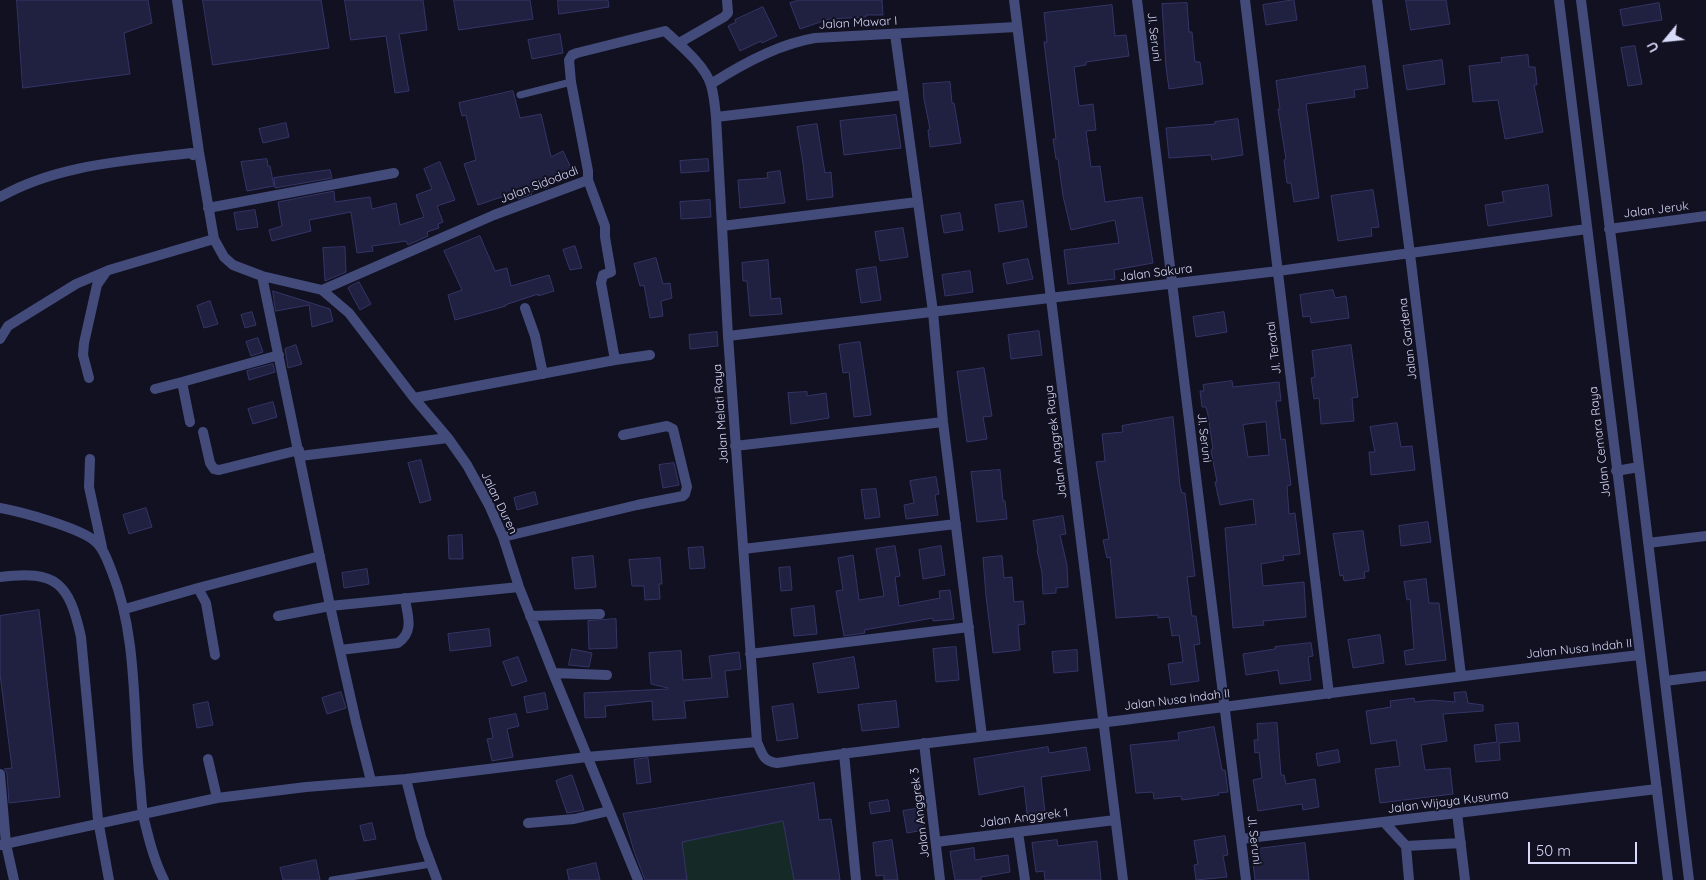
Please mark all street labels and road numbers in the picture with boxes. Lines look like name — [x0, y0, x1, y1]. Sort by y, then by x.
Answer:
street label: Jl. Seruni — [1144, 12, 1164, 62]
street label: Jalan Mawar I — [818, 14, 898, 32]
street label: Jalan Sidodadi — [498, 163, 580, 207]
street label: Jalan Jeruk — [1622, 199, 1690, 221]
street label: Jalan Sakura — [1119, 261, 1193, 285]
street label: Jalan Gardena — [1396, 297, 1420, 381]
street label: Jl. Teratai — [1264, 321, 1284, 375]
street label: Jalan Melati Raya — [710, 363, 732, 465]
street label: Jalan Anggrek Raya — [1042, 384, 1070, 500]
street label: Jalan Cemara Raya — [1586, 386, 1614, 498]
street label: Jl. Seruni — [1194, 413, 1214, 463]
street label: Jalan Duren — [478, 469, 520, 537]
street label: Jalan Nusa Indah II — [1525, 636, 1633, 662]
street label: Jalan Nusa Indah II — [1123, 686, 1231, 714]
street label: Jalan Anggrek 3 — [907, 767, 933, 859]
street label: Jalan Wijaya Kusuma — [1387, 787, 1509, 817]
street label: Jalan Anggrek 1 — [979, 805, 1069, 831]
street label: Jl. Seruni — [1244, 815, 1264, 865]

